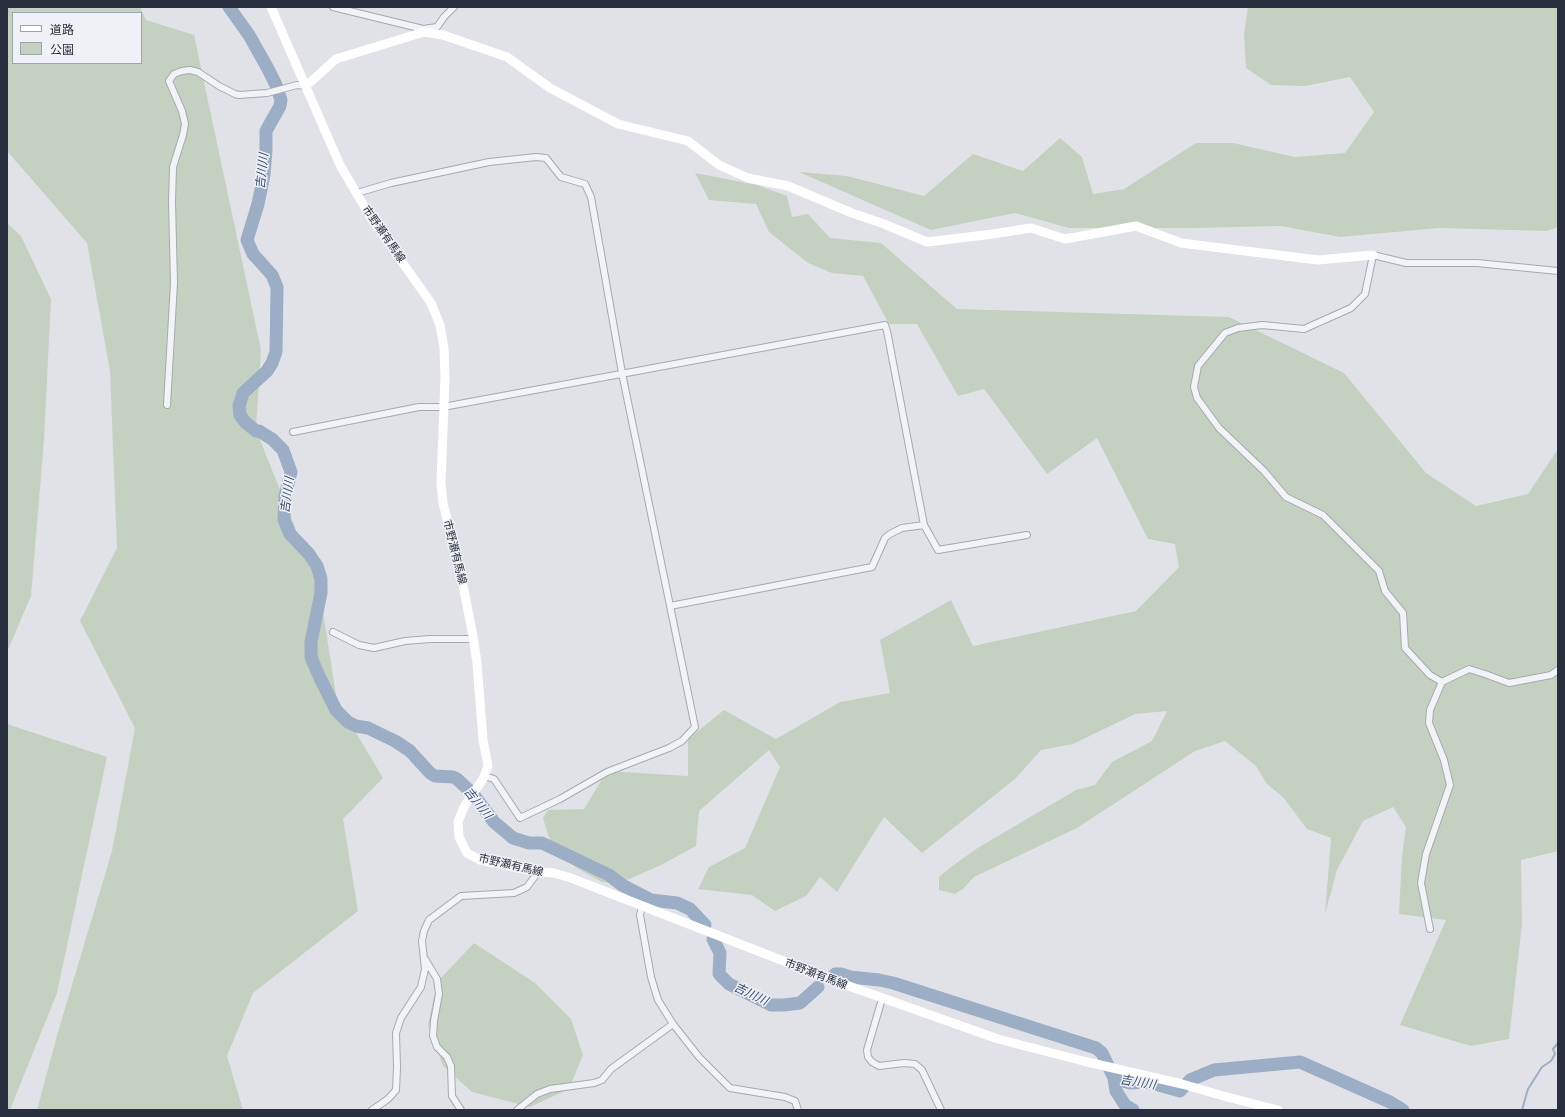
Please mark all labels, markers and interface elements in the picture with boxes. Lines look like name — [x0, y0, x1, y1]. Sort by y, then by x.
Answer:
legend — [12, 12, 142, 64]
text: 道路 — [50, 22, 74, 36]
text: 公園 — [50, 42, 74, 56]
water label: 吉川川 — [253, 152, 271, 190]
street label: 市野瀬有馬線 — [360, 203, 408, 265]
water label: 吉川川 — [277, 476, 297, 514]
street label: 市野瀬有馬線 — [441, 518, 469, 586]
water label: 吉川川 — [461, 784, 495, 822]
street label: 市野瀬有馬線 — [477, 851, 545, 879]
street label: 市野瀬有馬線 — [783, 956, 849, 992]
water label: 吉川川 — [732, 980, 770, 1008]
water label: 吉川川 — [1119, 1072, 1157, 1092]

